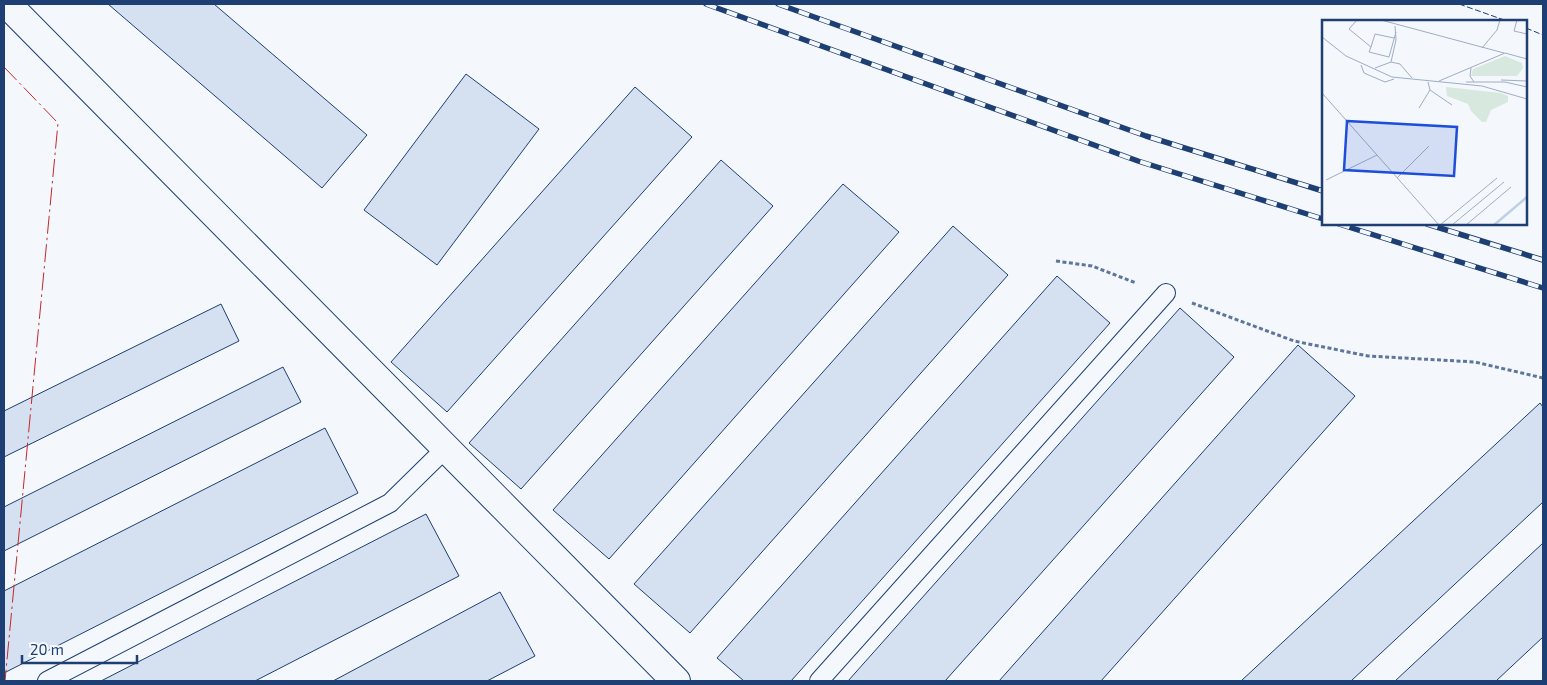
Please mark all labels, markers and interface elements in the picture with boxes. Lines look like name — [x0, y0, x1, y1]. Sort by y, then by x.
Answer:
inset map — [1322, 20, 1527, 225]
scale bar — [22, 632, 138, 664]
text: 20 m — [30, 640, 64, 658]

